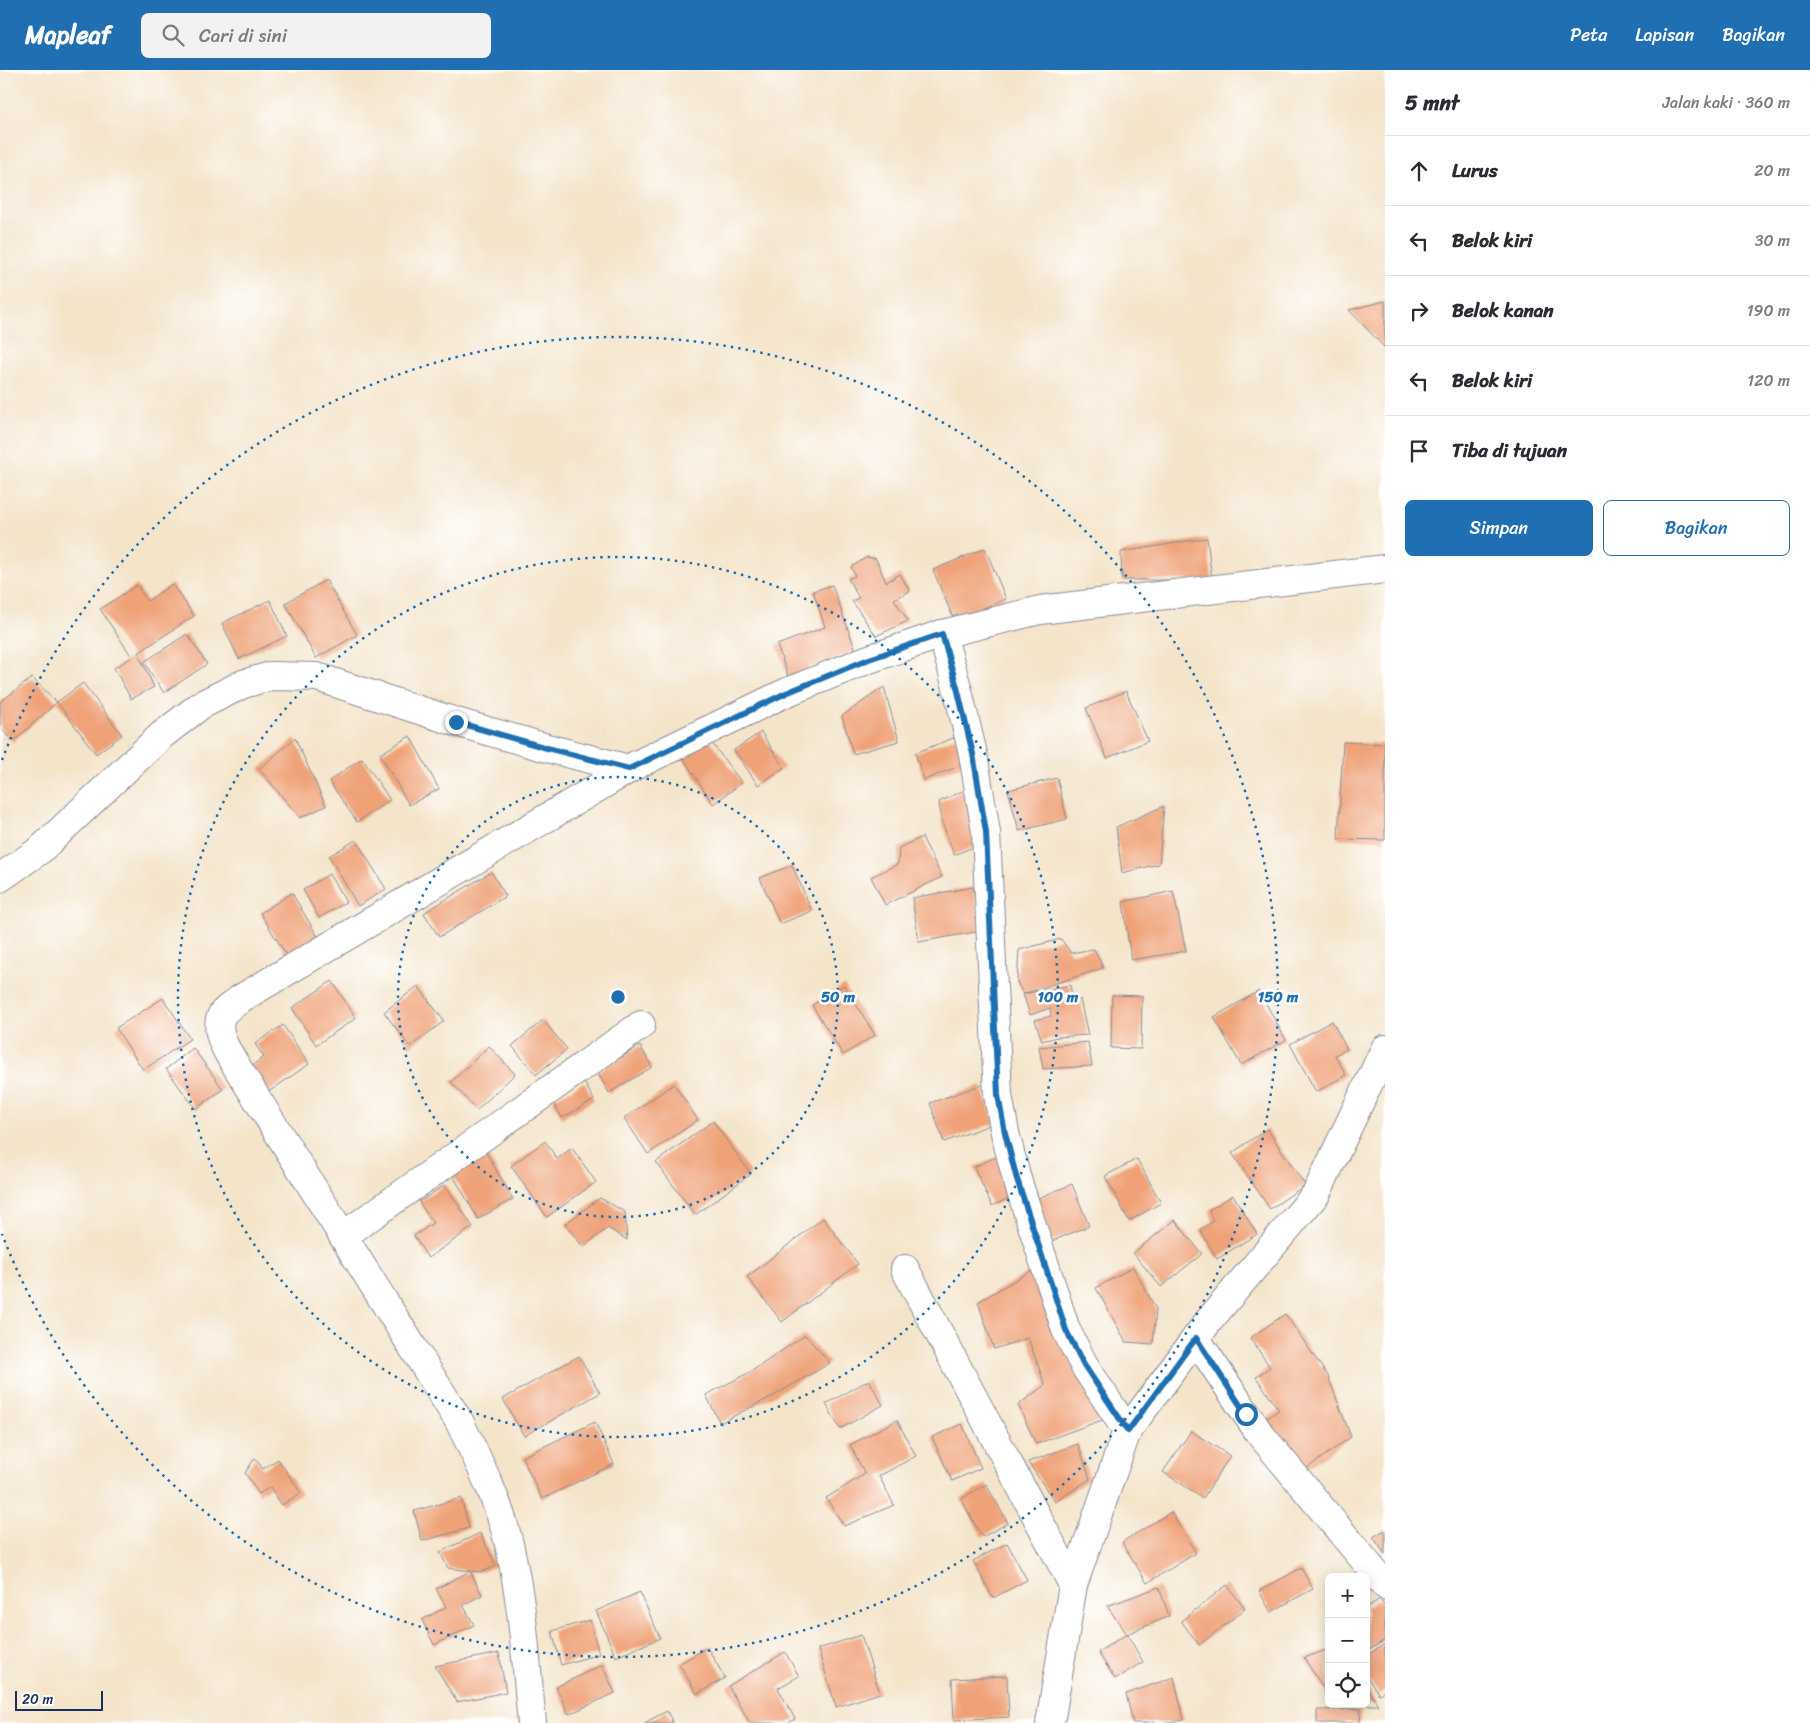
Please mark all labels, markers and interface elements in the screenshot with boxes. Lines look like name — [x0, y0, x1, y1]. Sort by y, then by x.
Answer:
search box — [141, 13, 491, 58]
text: Mapleaf — [25, 14, 111, 56]
text: Cari di sini — [199, 19, 287, 52]
text: Peta — [1570, 19, 1607, 51]
text: Lapisan — [1635, 19, 1694, 51]
text: Bagikan — [1722, 19, 1785, 51]
icon: search — [159, 21, 187, 49]
text: 5 mnt — [1405, 84, 1459, 122]
text: Jalan kaki · 360 m — [1663, 88, 1790, 117]
text: Lurus — [1452, 154, 1498, 187]
text: 20 m — [1754, 156, 1790, 185]
icon: ahead — [1405, 157, 1433, 185]
text: Belok kiri — [1452, 224, 1532, 257]
text: 30 m — [1755, 226, 1790, 255]
icon: left — [1405, 227, 1433, 255]
text: Belok kanan — [1452, 294, 1554, 327]
text: 190 m — [1747, 296, 1790, 325]
icon: right — [1405, 297, 1433, 325]
text: Belok kiri — [1452, 364, 1532, 397]
text: 120 m — [1747, 366, 1790, 395]
icon: left — [1405, 367, 1433, 395]
text: Tiba di tujuan — [1452, 434, 1567, 467]
icon: arrive — [1405, 437, 1433, 465]
button: Simpan — [1405, 500, 1593, 556]
button: Bagikan — [1603, 500, 1790, 556]
route end — [445, 711, 468, 734]
text: 50 m — [821, 984, 856, 1010]
text: 100 m — [1038, 984, 1079, 1010]
text: 150 m — [1258, 984, 1299, 1010]
centre of rings — [609, 988, 627, 1006]
route start — [1235, 1403, 1258, 1426]
map controls — [1325, 1573, 1370, 1708]
button: + — [1325, 1573, 1370, 1618]
button: − — [1325, 1618, 1370, 1663]
button: locate — [1325, 1663, 1370, 1708]
text: 20 m — [22, 1687, 53, 1712]
scale bar — [15, 1688, 102, 1711]

